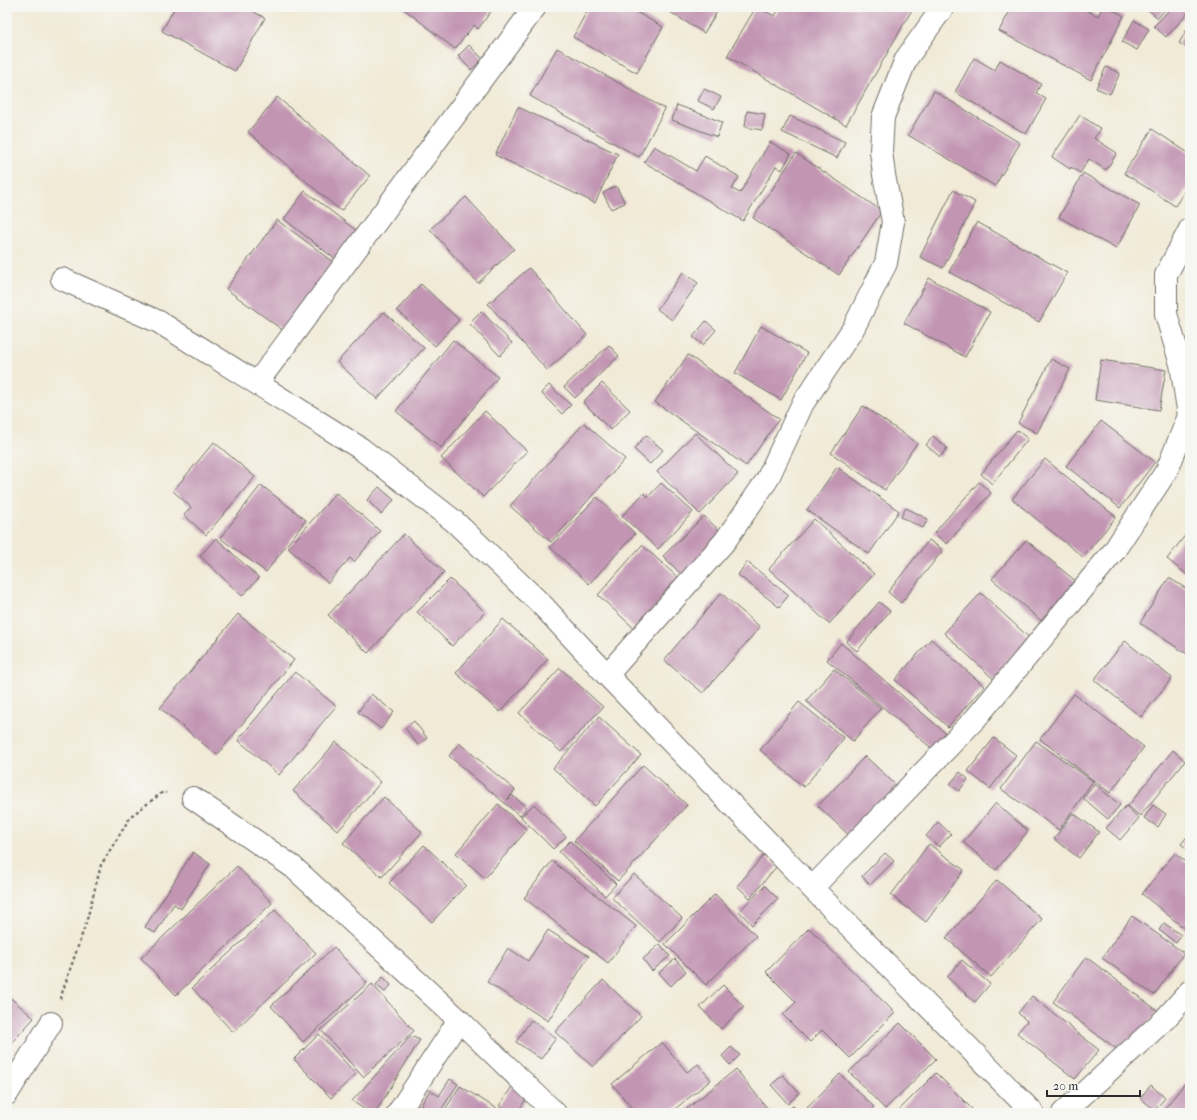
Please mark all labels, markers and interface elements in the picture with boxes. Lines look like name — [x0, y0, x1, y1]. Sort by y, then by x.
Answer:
scale bar — [1047, 1072, 1140, 1098]
text: 20 m — [1053, 1079, 1078, 1093]

